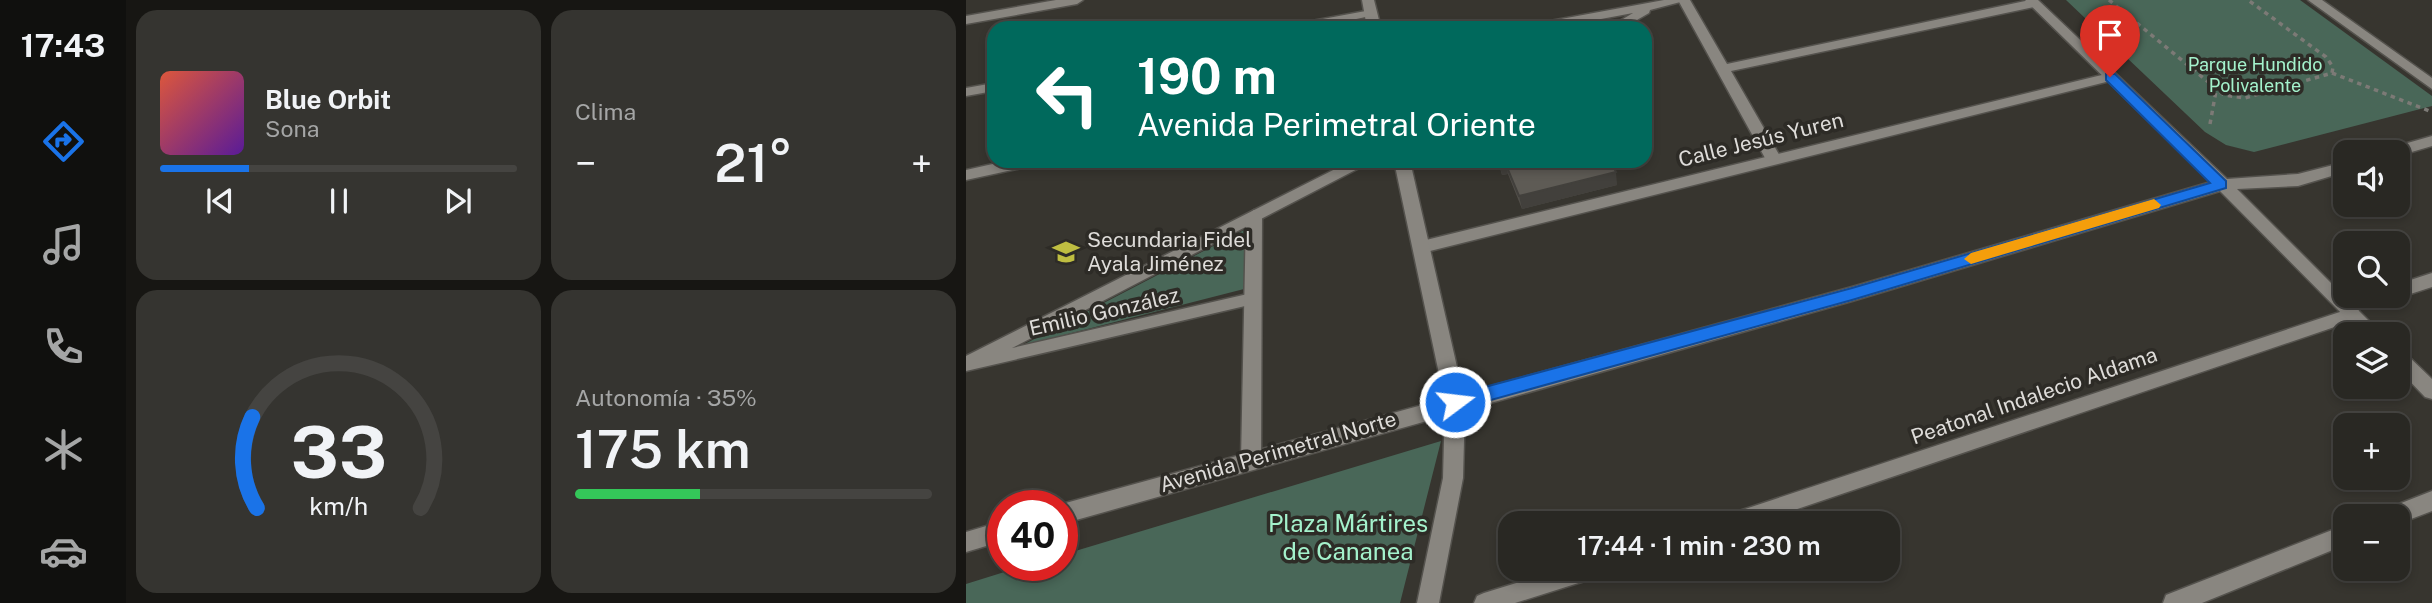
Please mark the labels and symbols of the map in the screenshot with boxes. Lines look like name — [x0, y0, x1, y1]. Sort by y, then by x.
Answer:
pin — [2080, 5, 2140, 77]
park label: Parque Hundido Polivalente — [2188, 54, 2322, 96]
street label: Calle Jesús Yuren — [1676, 107, 1846, 172]
place label: Secundaria Fidel Ayala Jiménez — [1087, 227, 1252, 276]
school or university icon: Secundaria Fidel Ayala Jiménez — [1051, 237, 1081, 267]
street label: Emilio González — [1026, 282, 1181, 341]
street label: Peatonal Indalecio Aldama — [1907, 342, 2160, 449]
position arrow — [1418, 365, 1492, 439]
street label: Avenida Perimetral Norte — [1157, 406, 1399, 497]
speed limit sign: 40 — [987, 490, 1078, 581]
park label: Plaza Mártires de Cananea — [1268, 509, 1428, 565]

